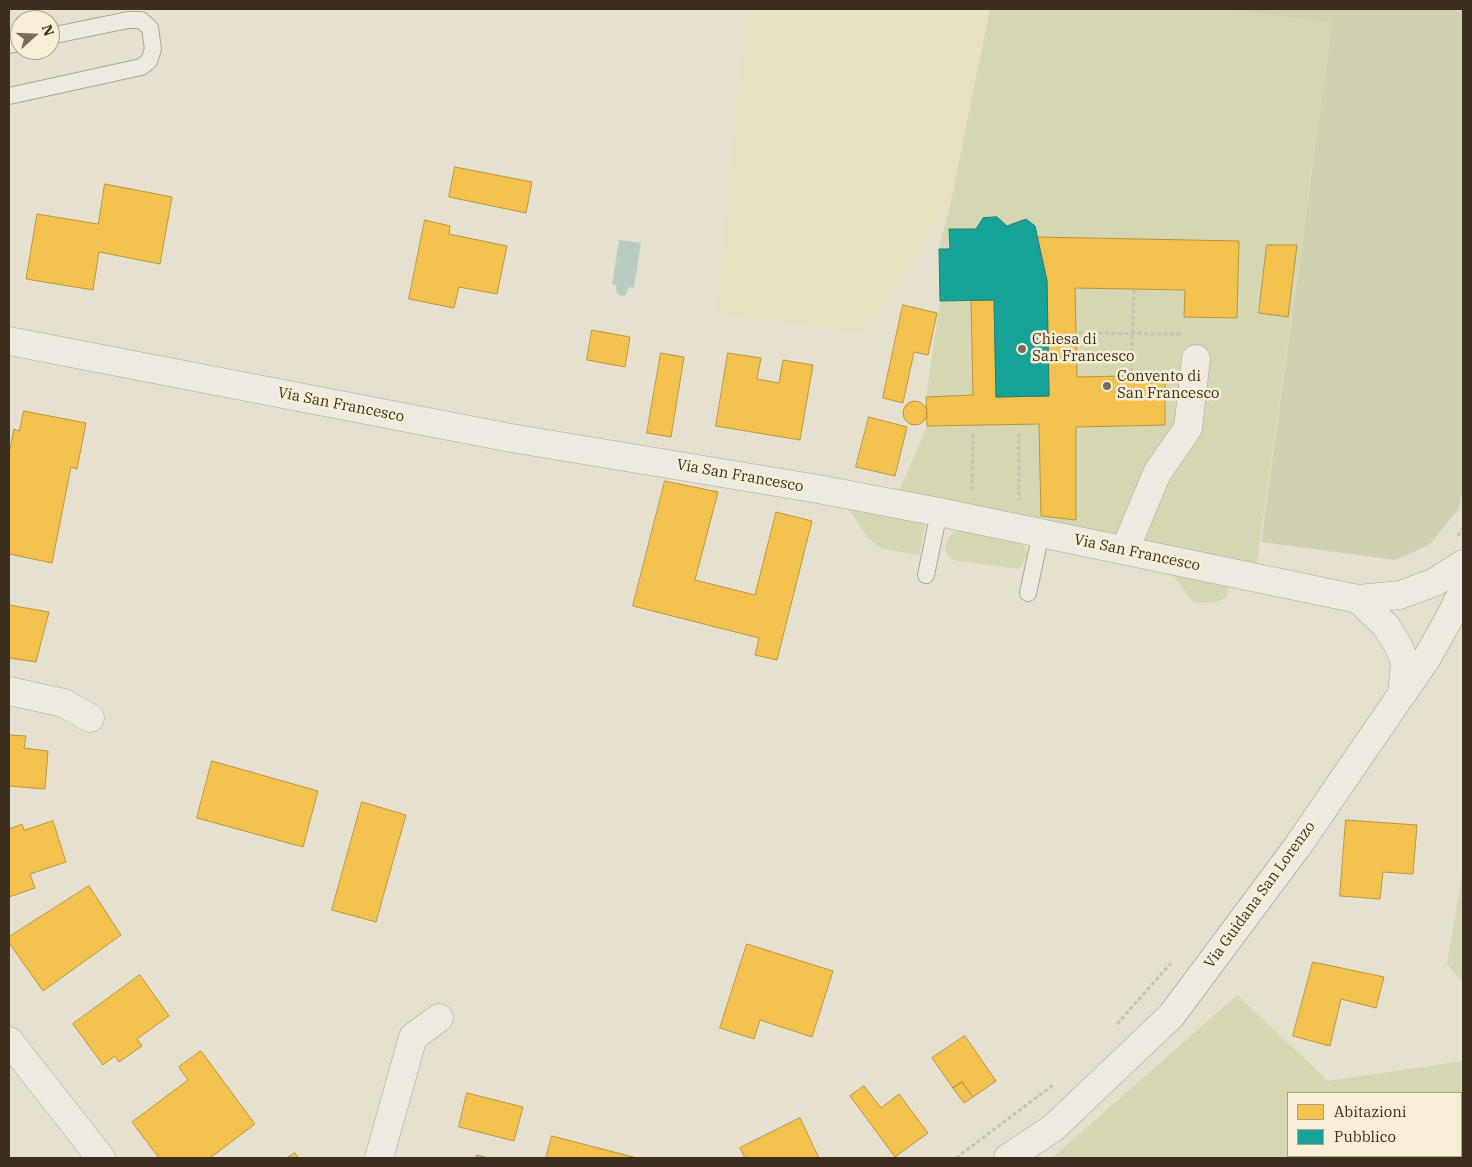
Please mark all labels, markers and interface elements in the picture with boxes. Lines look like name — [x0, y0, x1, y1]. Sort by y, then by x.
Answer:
north arrow — [10, 10, 60, 60]
text: N — [38, 22, 59, 38]
place label: Chiesa di San Francesco — [1032, 331, 1135, 366]
marker: Chiesa di San Francesco — [1016, 343, 1028, 355]
place label: Convento di San Francesco — [1117, 368, 1220, 403]
marker: Convento di San Francesco — [1101, 380, 1113, 392]
street label: Via San Francesco — [276, 384, 406, 426]
street label: Via San Francesco — [675, 456, 805, 496]
street label: Via San Francesco — [1072, 531, 1202, 575]
street label: Via Guidana San Lorenzo — [1201, 818, 1319, 972]
legend — [1287, 1092, 1462, 1157]
text: Abitazioni — [1334, 1102, 1407, 1121]
text: Pubblico — [1334, 1127, 1396, 1146]

